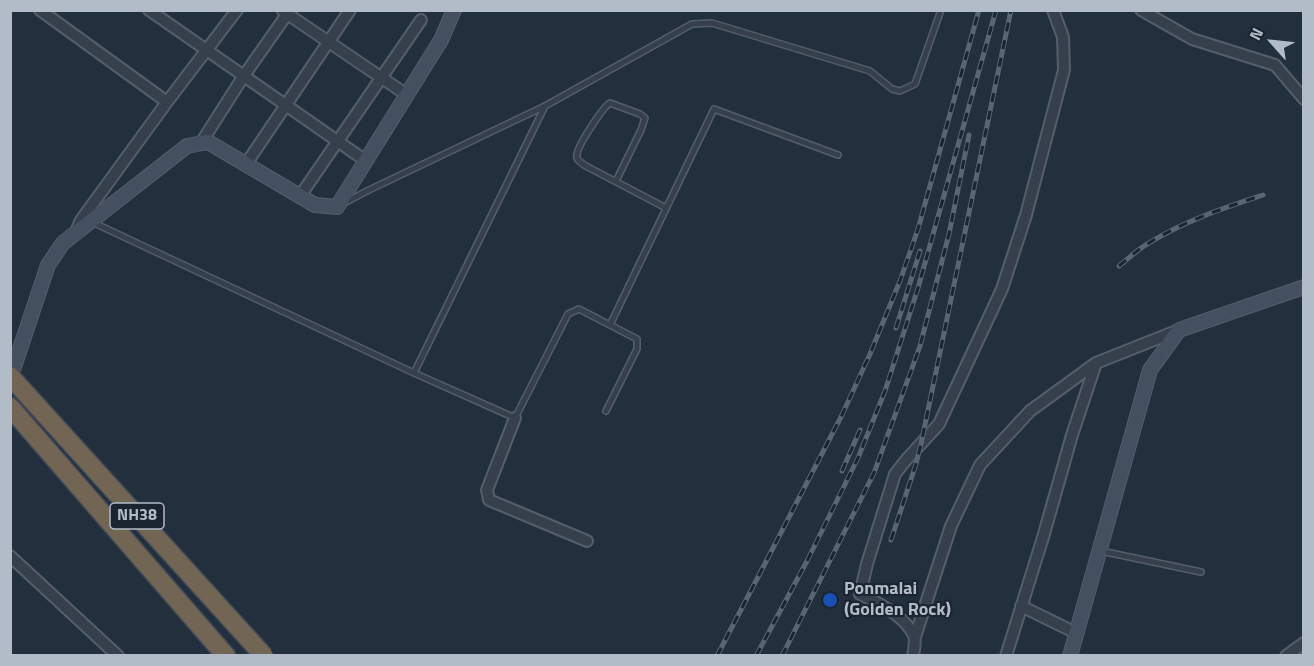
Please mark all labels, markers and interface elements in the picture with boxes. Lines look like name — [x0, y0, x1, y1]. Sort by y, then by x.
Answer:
north arrow — [1242, 12, 1302, 72]
text: N — [1243, 23, 1269, 44]
road number: NH38 — [110, 503, 164, 529]
place label: Ponmalai (Golden Rock) — [844, 579, 951, 622]
marker: Ponmalai (Golden Rock) — [821, 591, 839, 609]

